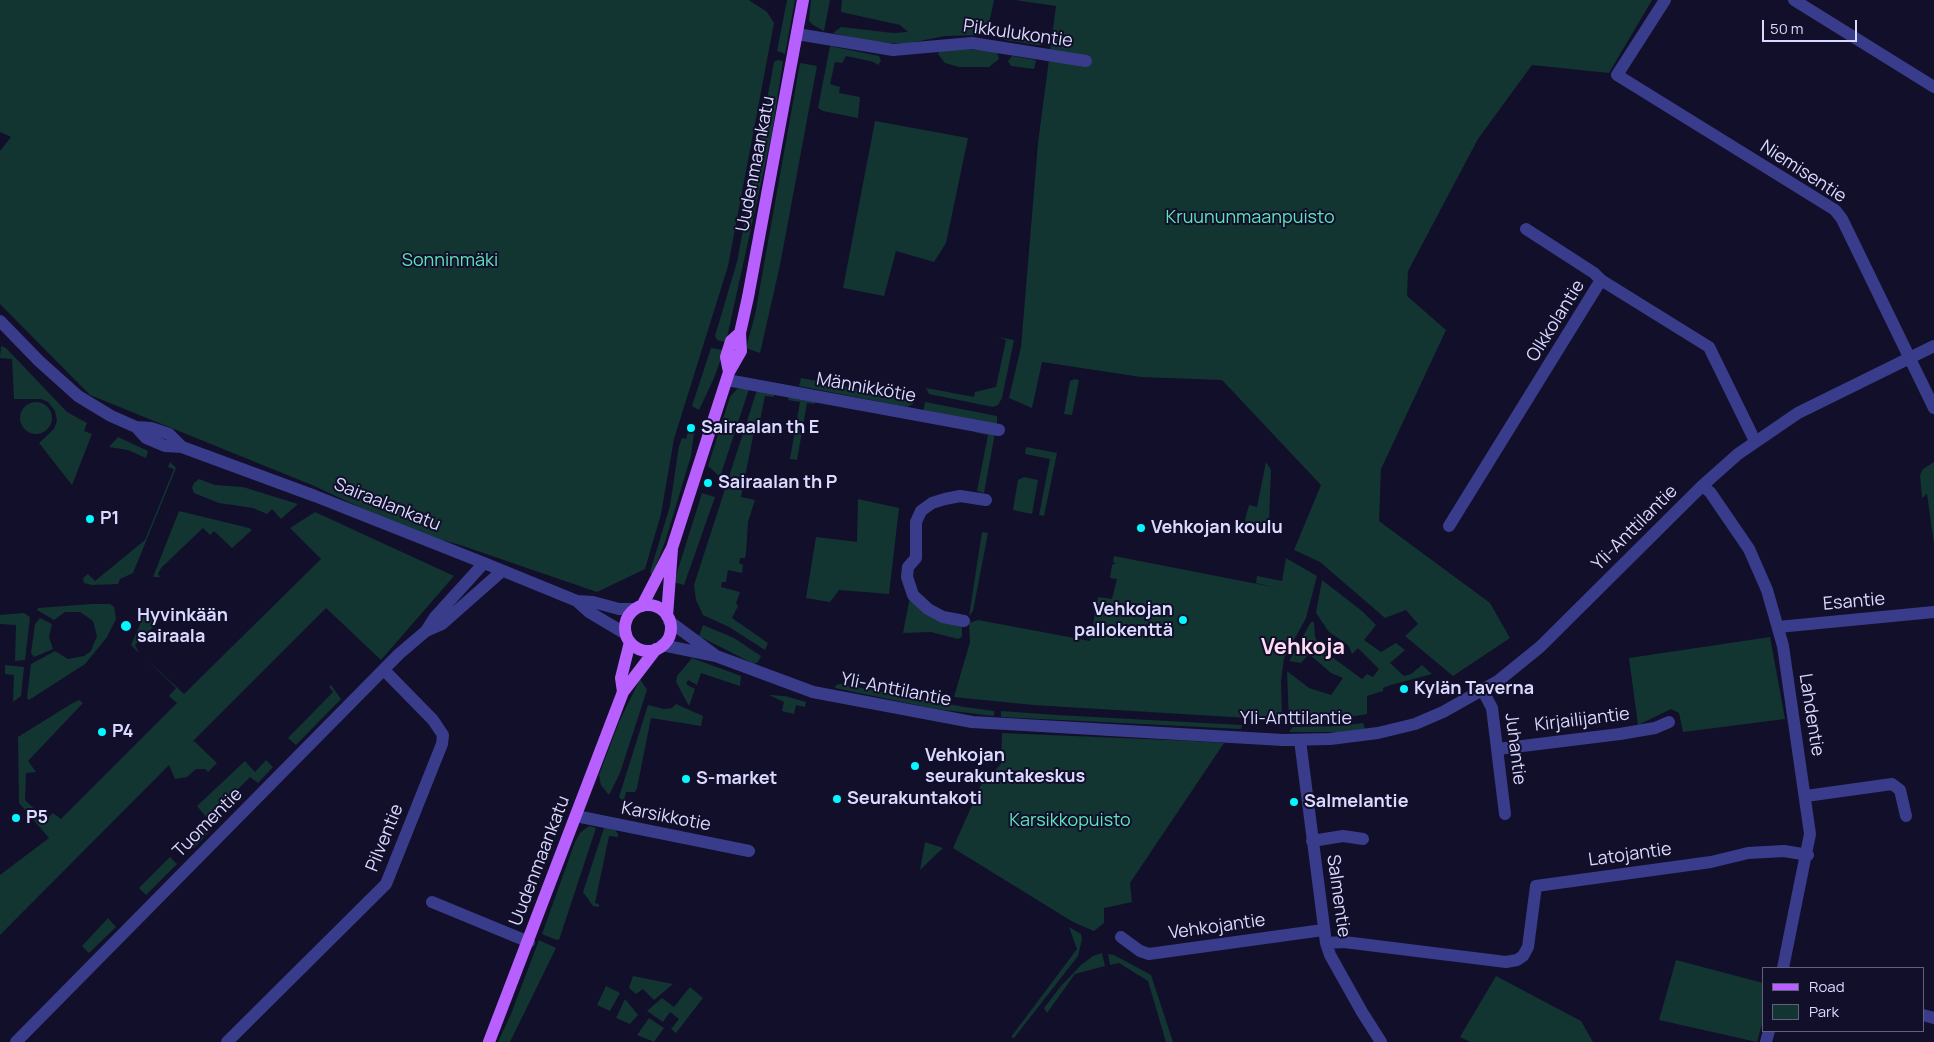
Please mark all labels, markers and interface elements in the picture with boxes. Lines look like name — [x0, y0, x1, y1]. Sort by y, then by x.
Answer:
scale bar — [1764, 10, 1859, 42]
street label: Pikkulukontie — [962, 16, 1074, 52]
text: 50 m — [1770, 18, 1804, 39]
street label: Uudenmaankatu — [732, 94, 780, 234]
street label: Niemisentie — [1756, 136, 1850, 208]
park label: Kruununmaanpuisto — [1165, 207, 1335, 229]
park label: Sonninmäki — [402, 250, 498, 272]
street label: Olkkolantie — [1522, 276, 1590, 366]
street label: Männikkötie — [814, 369, 918, 407]
place label: Sairaalan th E — [701, 417, 819, 439]
marker: Sairaalan th E — [685, 422, 697, 434]
place label: Sairaalan th P — [718, 472, 837, 494]
street label: Sairaalankatu — [330, 474, 444, 536]
marker: Sairaalan th P — [702, 477, 714, 489]
street label: Yli-Anttilantie — [1588, 481, 1682, 575]
place label: P1 — [100, 508, 119, 530]
marker: P1 — [84, 513, 96, 525]
place label: Vehkojan koulu — [1151, 517, 1283, 539]
marker: Vehkojan koulu — [1135, 522, 1147, 534]
street label: Esantie — [1822, 589, 1886, 615]
place label: Vehkojan pallokenttä — [1074, 599, 1173, 642]
place label: Hyvinkään sairaala — [137, 605, 228, 648]
marker: Vehkojan pallokenttä — [1177, 614, 1189, 626]
marker: Hyvinkään sairaala — [119, 619, 133, 633]
district label: Vehkoja — [1261, 635, 1345, 661]
street label: Yli-Anttilantie — [839, 669, 953, 711]
street label: Lahdentie — [1794, 672, 1828, 758]
place label: Kylän Taverna — [1414, 678, 1534, 700]
marker: Kylän Taverna — [1398, 683, 1410, 695]
street label: Kirjailijantie — [1533, 703, 1631, 737]
street label: Yli-Anttilantie — [1240, 708, 1352, 730]
street label: Juhantie — [1500, 712, 1530, 786]
place label: P4 — [112, 721, 134, 743]
marker: P4 — [96, 726, 108, 738]
place label: Vehkojan seurakuntakeskus — [925, 745, 1085, 788]
marker: Vehkojan seurakuntakeskus — [909, 760, 921, 772]
place label: S-market — [696, 768, 777, 790]
marker: S-market — [680, 773, 692, 785]
street label: Tuomentie — [169, 784, 247, 862]
place label: Seurakuntakoti — [847, 788, 982, 810]
place label: Salmelantie — [1304, 791, 1408, 813]
street label: Uudenmaankatu — [505, 793, 575, 929]
marker: Seurakuntakoti — [831, 793, 843, 805]
marker: Salmelantie — [1288, 796, 1300, 808]
street label: Karsikkotie — [619, 798, 713, 836]
street label: Pilventie — [362, 801, 408, 875]
place label: P5 — [26, 807, 48, 829]
park label: Karsikkopuisto — [1009, 810, 1131, 832]
marker: P5 — [10, 812, 22, 824]
street label: Latojantie — [1587, 838, 1673, 872]
street label: Salmentie — [1322, 853, 1354, 939]
street label: Vehkojantie — [1167, 910, 1267, 944]
legend — [1762, 967, 1924, 1032]
text: Road — [1809, 976, 1845, 997]
text: Park — [1809, 1001, 1839, 1022]

